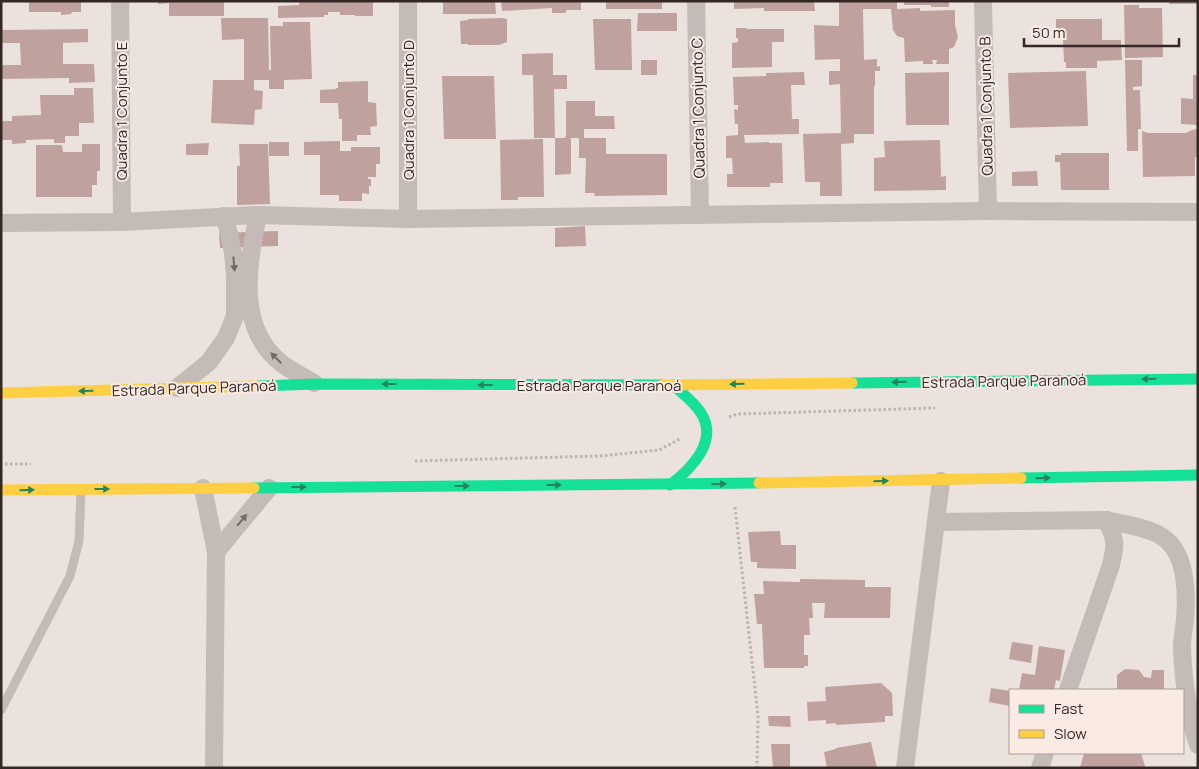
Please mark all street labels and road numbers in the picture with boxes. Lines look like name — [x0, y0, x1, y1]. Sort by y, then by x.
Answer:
street label: Quadra 1 Conjunto B — [974, 36, 998, 176]
street label: Quadra 1 Conjunto C — [686, 37, 710, 179]
street label: Quadra 1 Conjunto D — [398, 40, 419, 180]
street label: Quadra 1 Conjunto E — [111, 42, 132, 180]
street label: Estrada Parque Paranoá — [922, 369, 1086, 393]
street label: Estrada Parque Paranoá — [111, 375, 277, 401]
street label: Estrada Parque Paranoá — [517, 375, 681, 396]

